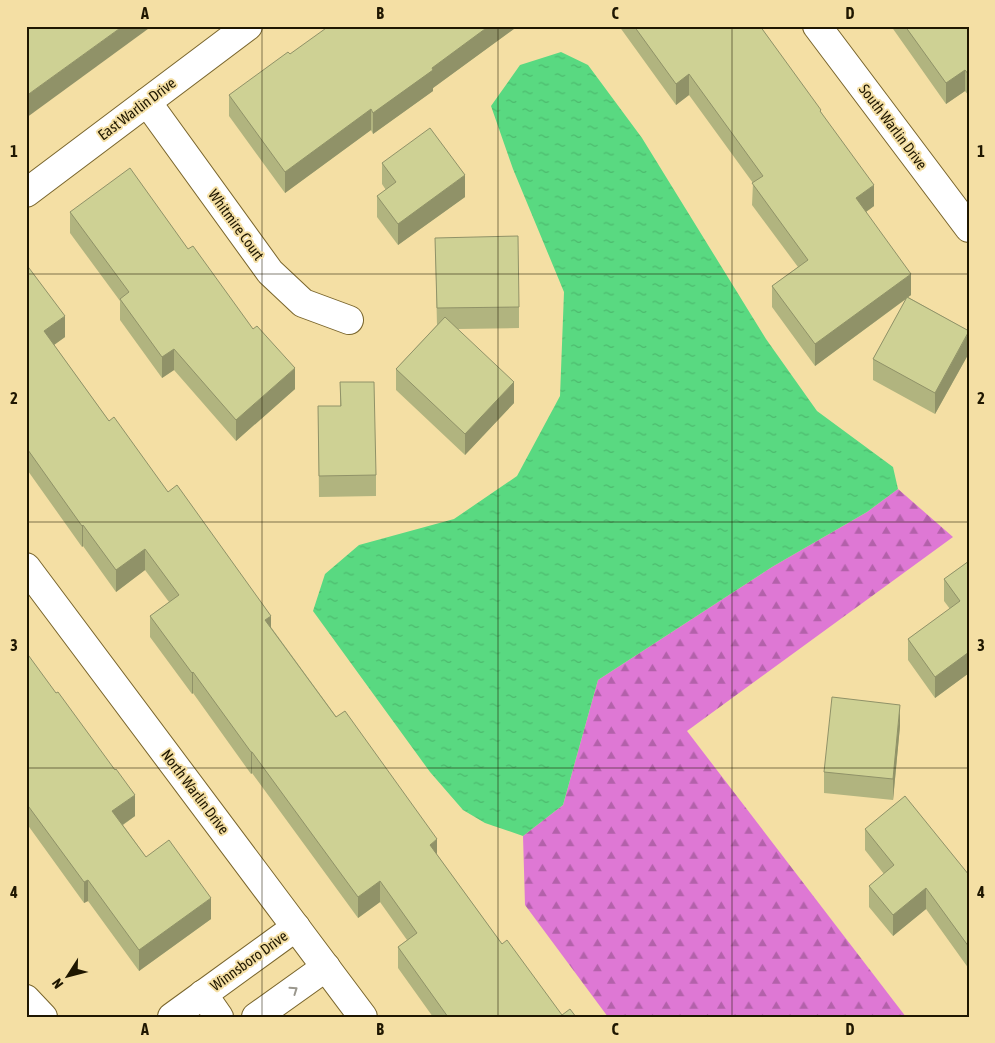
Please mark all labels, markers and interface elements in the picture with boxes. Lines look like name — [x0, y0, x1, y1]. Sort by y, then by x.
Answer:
text: A — [140, 4, 149, 22]
text: B — [376, 4, 384, 22]
text: C — [611, 4, 619, 22]
text: D — [846, 4, 855, 22]
street label: East Warlin Drive — [95, 74, 179, 143]
street label: South Warlin Drive — [856, 81, 931, 173]
text: 1 — [10, 142, 18, 160]
text: 1 — [977, 142, 985, 160]
street label: Whitmire Court — [205, 186, 268, 263]
text: 2 — [10, 389, 18, 407]
text: 2 — [977, 389, 985, 407]
text: 3 — [10, 636, 18, 654]
text: 3 — [977, 636, 985, 654]
street label: North Warlin Drive — [158, 746, 233, 838]
text: 4 — [9, 883, 18, 901]
text: 4 — [976, 883, 985, 901]
street label: Winnsboro Drive — [207, 927, 291, 994]
north arrow — [42, 950, 92, 1000]
text: N — [49, 976, 66, 992]
one-way arrow — [288, 987, 298, 996]
text: A — [140, 1020, 149, 1038]
text: B — [376, 1020, 384, 1038]
text: C — [611, 1020, 619, 1038]
text: D — [846, 1020, 855, 1038]

